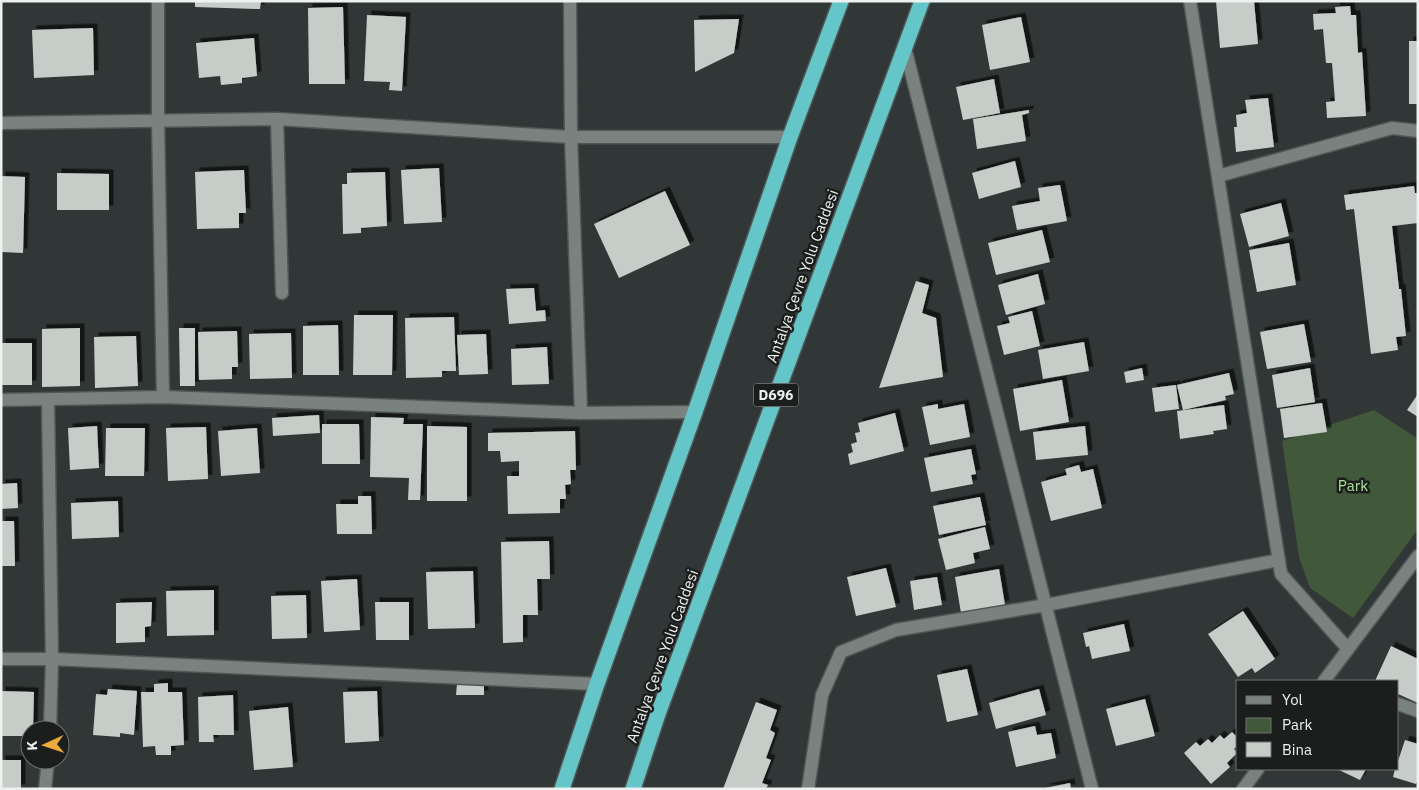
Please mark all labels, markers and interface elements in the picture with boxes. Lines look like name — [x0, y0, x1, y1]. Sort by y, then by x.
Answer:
street label: Antalya Çevre Yolu Caddesi — [762, 187, 842, 365]
road number: D696 — [754, 384, 798, 406]
park label: Park — [1338, 476, 1368, 495]
street label: Antalya Çevre Yolu Caddesi — [622, 567, 702, 745]
legend — [1236, 680, 1399, 770]
text: Yol — [1282, 690, 1303, 709]
text: Park — [1282, 715, 1312, 734]
north arrow — [20, 720, 70, 770]
text: K — [23, 740, 41, 751]
text: Bina — [1282, 740, 1312, 759]

